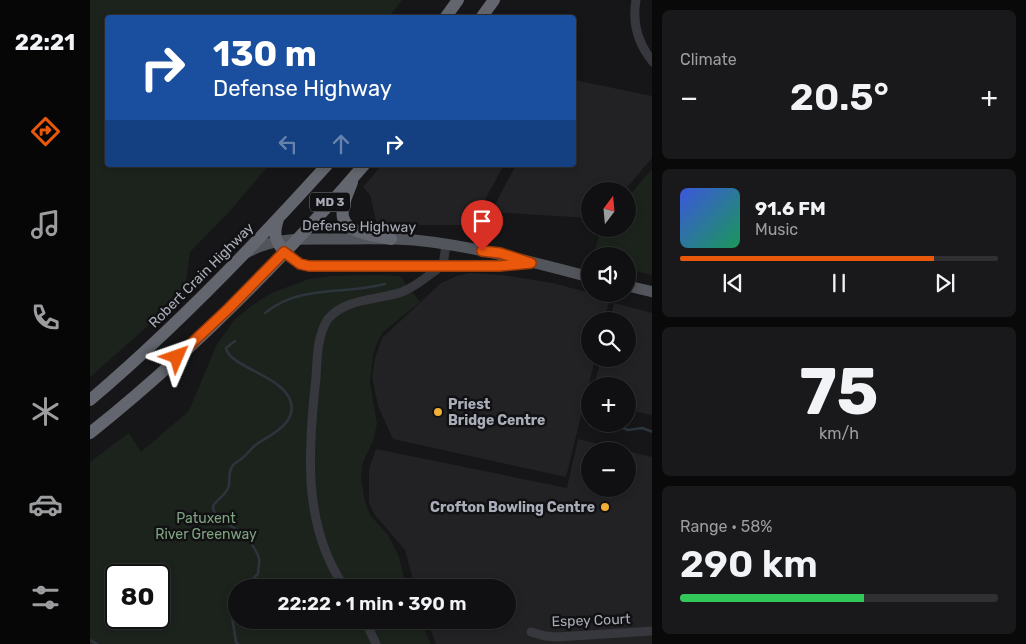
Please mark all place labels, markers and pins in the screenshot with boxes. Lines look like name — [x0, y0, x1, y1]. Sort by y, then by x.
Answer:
pin — [461, 200, 503, 251]
place label: Priest Bridge Centre — [448, 396, 545, 429]
marker: Priest Bridge Centre — [432, 406, 444, 418]
place label: Crofton Bowling Centre — [430, 499, 595, 516]
marker: Crofton Bowling Centre — [599, 501, 611, 513]

